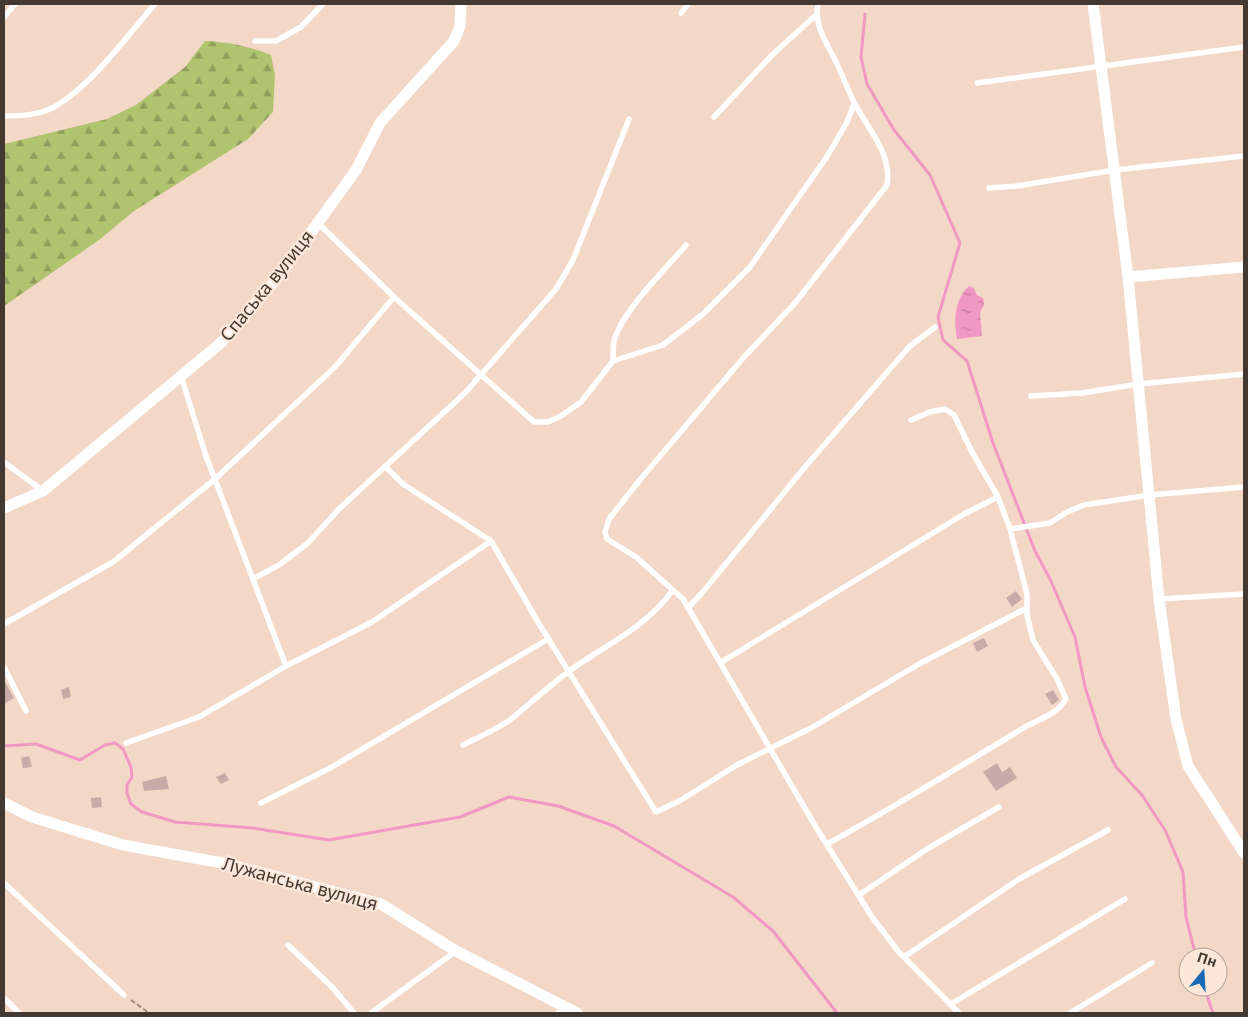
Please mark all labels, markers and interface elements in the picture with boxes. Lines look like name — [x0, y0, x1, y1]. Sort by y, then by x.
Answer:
street label: Спаська вулиця — [214, 225, 318, 346]
street label: Лужанська вулиця — [220, 851, 381, 915]
north arrow — [1178, 947, 1228, 997]
text: Пн — [1195, 947, 1220, 971]

